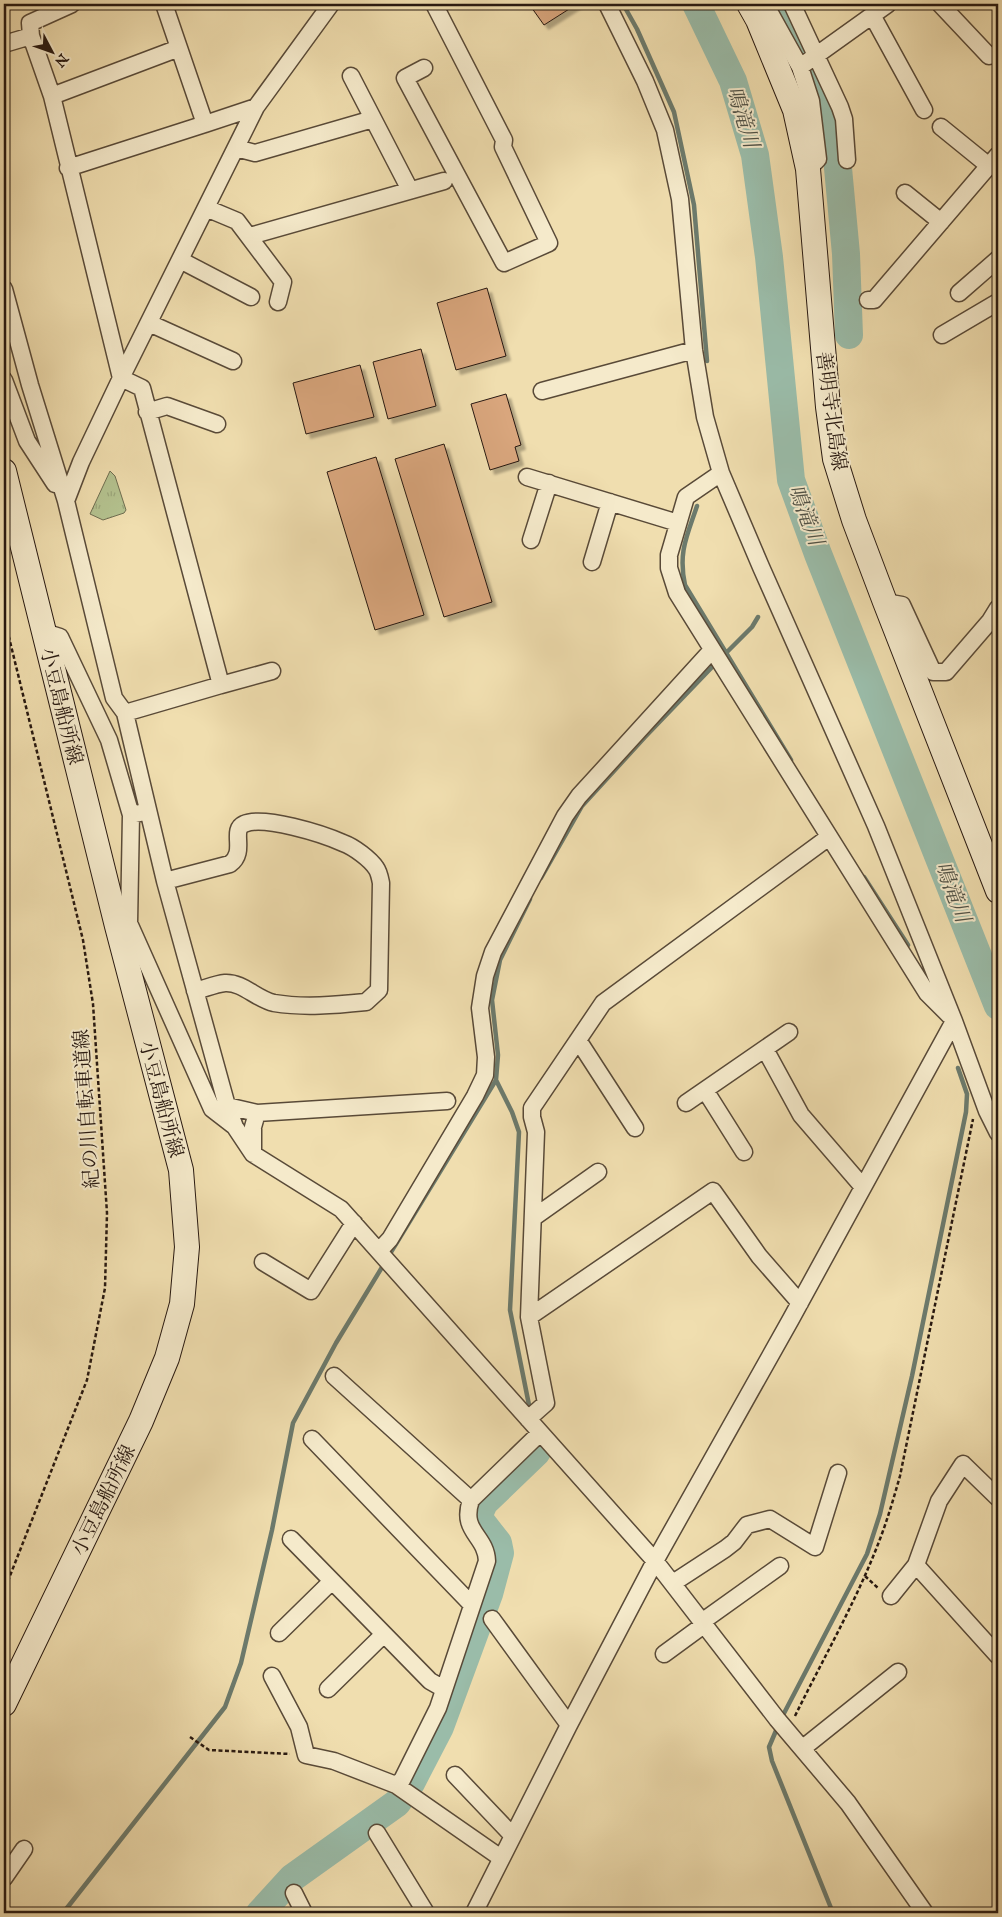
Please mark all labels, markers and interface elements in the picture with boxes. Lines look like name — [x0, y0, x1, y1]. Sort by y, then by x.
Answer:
north arrow — [28, 28, 78, 78]
text: N — [50, 49, 72, 70]
water label: 鳴滝川 — [719, 83, 764, 153]
street label: 善明寺北島線 — [810, 350, 851, 472]
water label: 鳴滝川 — [781, 481, 829, 552]
street label: 小豆島船所線 — [34, 645, 87, 768]
water label: 鳴滝川 — [928, 858, 976, 929]
street label: 紀の川自転車道線 — [69, 1028, 106, 1190]
street label: 小豆島船所線 — [133, 1038, 188, 1161]
street label: 小豆島船所線 — [67, 1441, 142, 1560]

